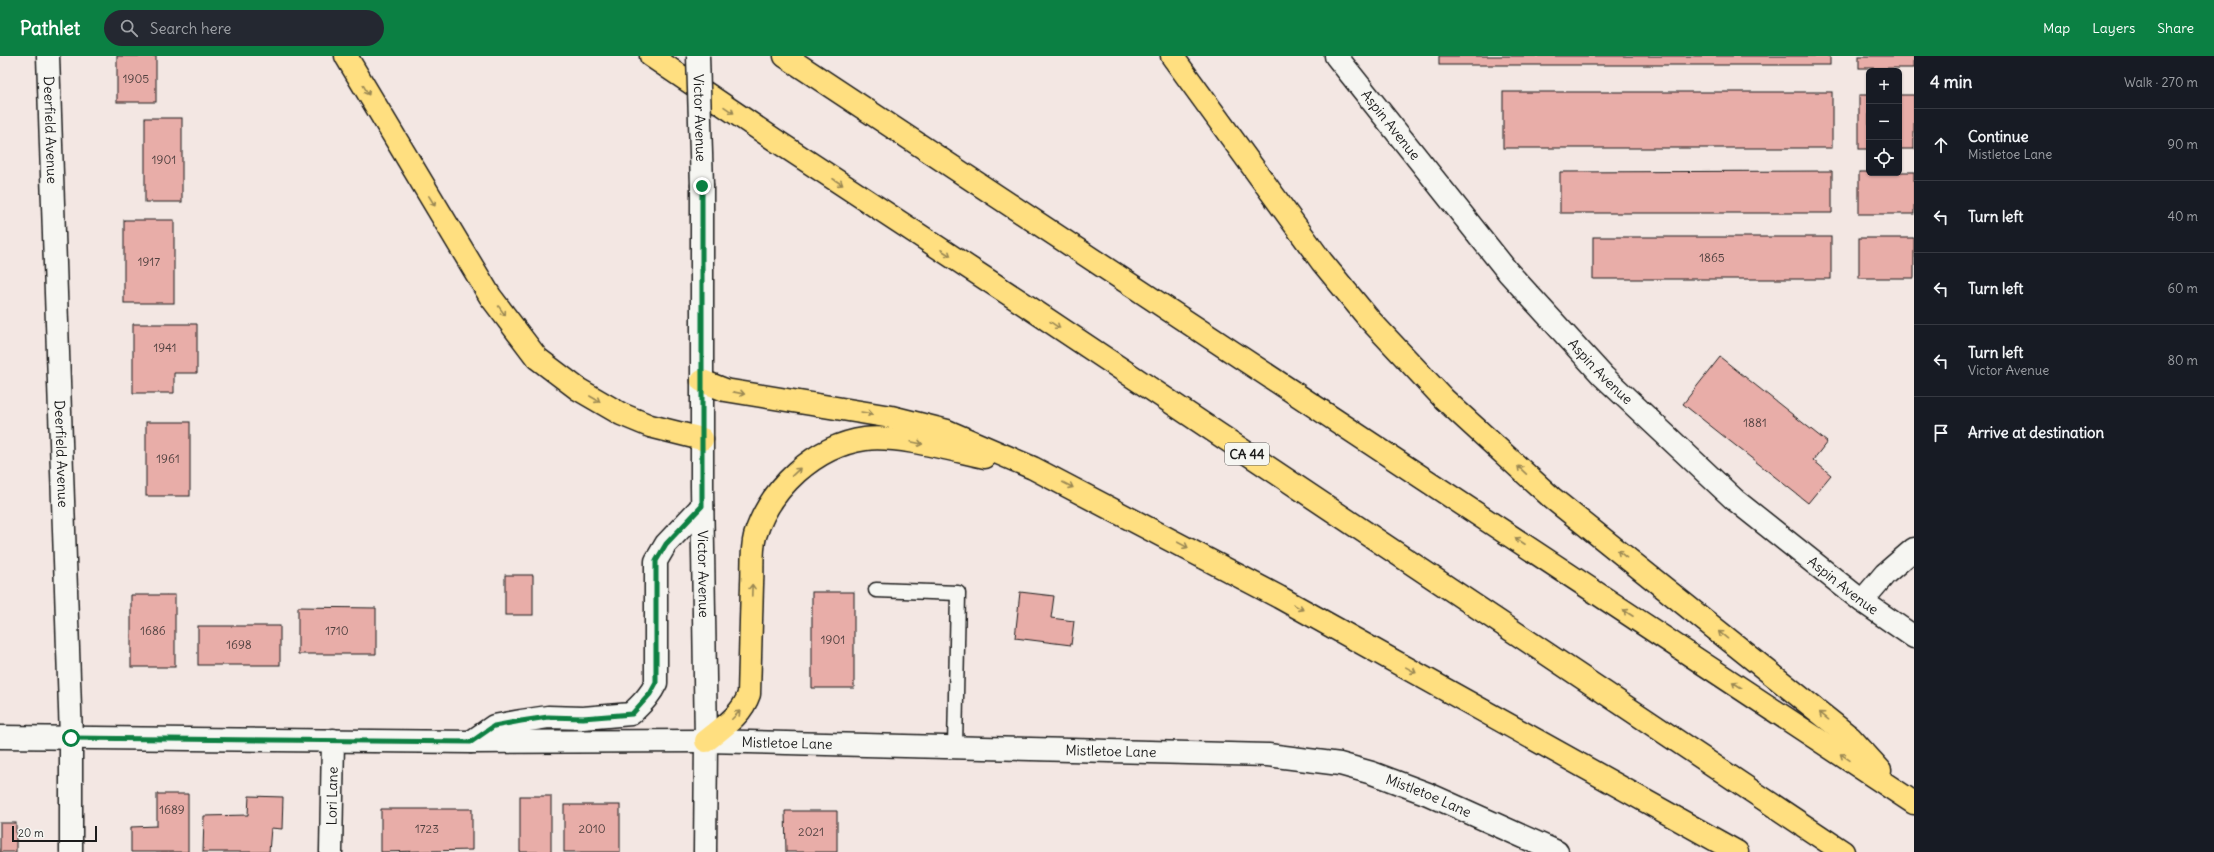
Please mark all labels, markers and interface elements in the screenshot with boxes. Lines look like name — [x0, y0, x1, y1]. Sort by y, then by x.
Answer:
search box — [104, 10, 384, 46]
text: Pathlet — [20, 16, 80, 40]
icon: search — [118, 17, 140, 39]
text: Search here — [150, 19, 231, 38]
text: Map — [2043, 19, 2070, 37]
text: Layers — [2092, 19, 2135, 37]
text: Share — [2157, 19, 2194, 37]
map controls — [1866, 68, 1902, 176]
button: + — [1866, 68, 1902, 104]
house number: 1905 — [123, 71, 149, 86]
text: 4 min — [1930, 71, 1972, 93]
street label: Victor Avenue — [690, 74, 710, 162]
text: Walk · 270 m — [2124, 74, 2198, 91]
street label: Deerfield Avenue — [40, 76, 61, 184]
one-way arrow — [362, 84, 370, 96]
street label: Aspin Avenue — [1357, 86, 1424, 164]
button: − — [1866, 104, 1902, 140]
one-way arrow — [724, 106, 735, 114]
text: Continue — [1968, 127, 2029, 146]
icon: ahead — [1930, 134, 1952, 156]
text: 90 m — [2167, 136, 2198, 153]
button: locate — [1866, 140, 1902, 176]
text: Mistletoe Lane — [1968, 146, 2052, 163]
house number: 1901 — [152, 152, 176, 167]
route end — [693, 177, 711, 195]
one-way arrow — [832, 178, 843, 186]
one-way arrow — [429, 195, 437, 207]
icon: left — [1930, 206, 1952, 228]
text: Turn left — [1968, 207, 2023, 226]
text: 40 m — [2167, 208, 2198, 225]
one-way arrow — [941, 249, 952, 257]
house number: 1865 — [1699, 250, 1725, 265]
house number: 1917 — [138, 254, 160, 269]
icon: left — [1930, 278, 1952, 300]
text: Turn left — [1968, 279, 2023, 298]
text: 60 m — [2167, 280, 2198, 297]
one-way arrow — [497, 305, 506, 316]
one-way arrow — [1049, 321, 1061, 329]
street label: Aspin Avenue — [1564, 335, 1636, 408]
house number: 1941 — [153, 340, 177, 355]
text: Turn left — [1968, 343, 2023, 362]
icon: left — [1930, 350, 1952, 372]
text: 80 m — [2167, 352, 2198, 369]
text: Victor Avenue — [1968, 362, 2049, 379]
one-way arrow — [732, 389, 745, 397]
one-way arrow — [589, 396, 601, 404]
street label: Deerfield Avenue — [51, 400, 72, 508]
one-way arrow — [861, 409, 874, 417]
house number: 1881 — [1743, 415, 1767, 430]
icon: arrive — [1930, 422, 1952, 444]
text: Arrive at destination — [1968, 423, 2104, 442]
one-way arrow — [910, 440, 923, 448]
road number: CA 44 — [1225, 443, 1269, 465]
house number: 1961 — [156, 451, 180, 466]
one-way arrow — [1517, 466, 1527, 475]
one-way arrow — [791, 468, 801, 477]
one-way arrow — [1062, 482, 1074, 489]
street label: Victor Avenue — [694, 530, 713, 618]
one-way arrow — [1514, 537, 1526, 545]
one-way arrow — [1177, 542, 1189, 550]
one-way arrow — [1616, 549, 1627, 558]
street label: Aspin Avenue — [1804, 552, 1882, 619]
one-way arrow — [748, 584, 756, 597]
one-way arrow — [1291, 604, 1303, 611]
one-way arrow — [1623, 609, 1634, 617]
house number: 1686 — [140, 623, 166, 638]
house number: 1710 — [325, 623, 349, 638]
one-way arrow — [1718, 631, 1728, 640]
house number: 1901 — [821, 632, 845, 647]
house number: 1698 — [226, 637, 252, 652]
one-way arrow — [1405, 667, 1417, 675]
one-way arrow — [1731, 681, 1742, 689]
one-way arrow — [731, 710, 741, 720]
one-way arrow — [1819, 712, 1830, 721]
route start — [62, 729, 80, 747]
street label: Mistletoe Lane — [741, 733, 833, 753]
street label: Mistletoe Lane — [1065, 741, 1157, 761]
one-way arrow — [1840, 753, 1851, 761]
street label: Lori Lane — [322, 766, 342, 826]
street label: Mistletoe Lane — [1383, 770, 1474, 821]
house number: 1689 — [159, 802, 185, 817]
house number: 1723 — [415, 821, 439, 836]
house number: 2010 — [578, 821, 606, 836]
scale bar — [12, 824, 97, 843]
house number: 2021 — [798, 824, 824, 839]
text: 20 m — [18, 826, 44, 840]

